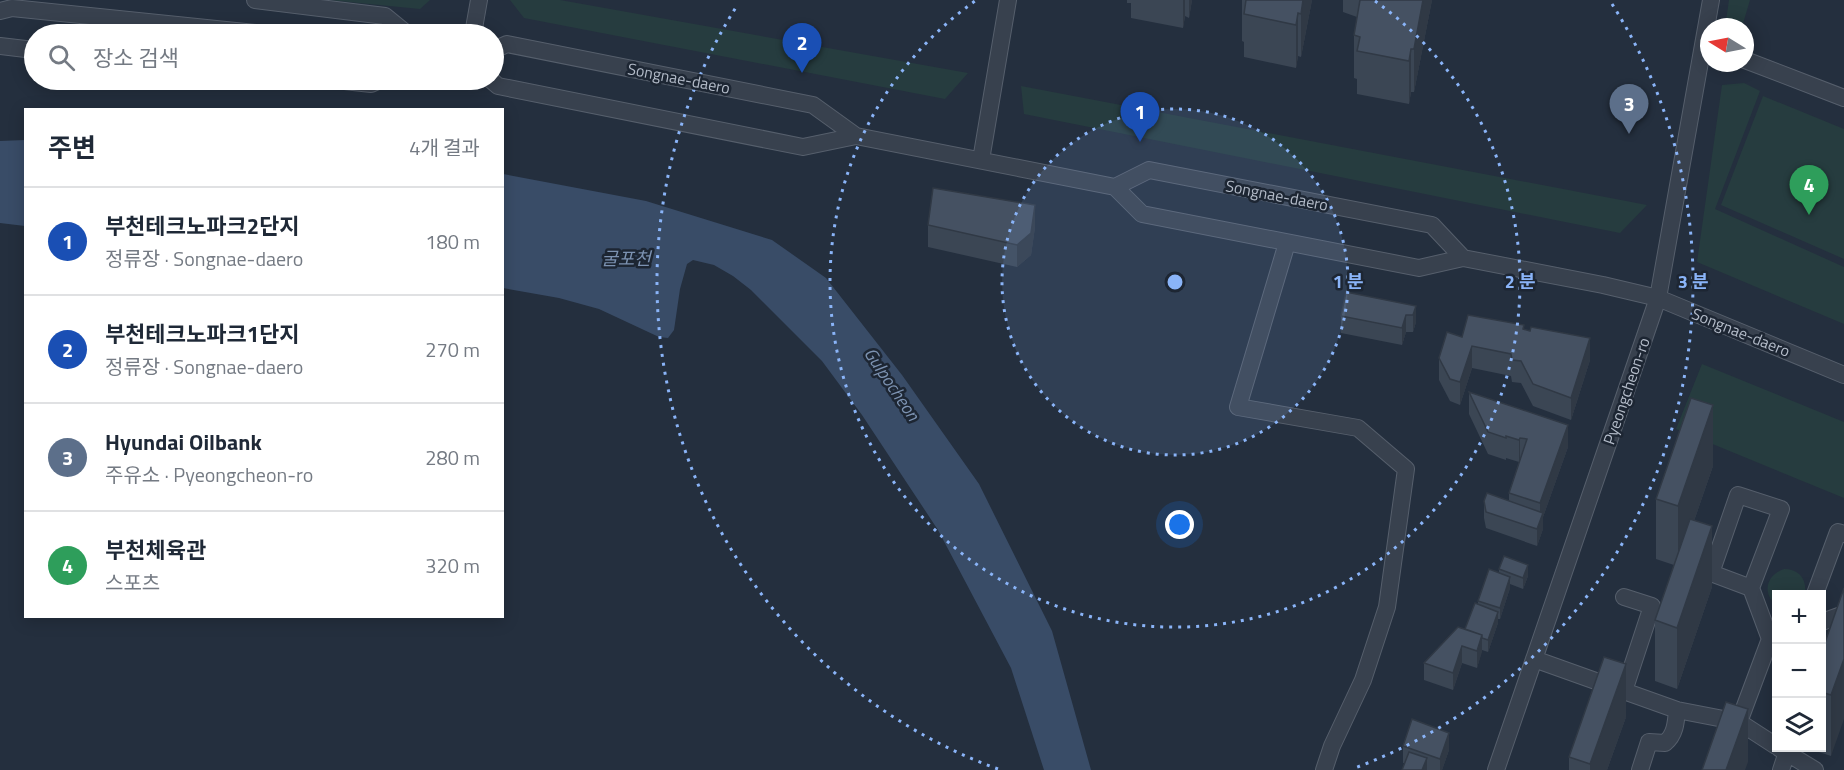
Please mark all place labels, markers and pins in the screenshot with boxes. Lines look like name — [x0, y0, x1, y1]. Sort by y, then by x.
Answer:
pin: 2 — [782, 23, 822, 73]
pin: 3 — [1610, 84, 1648, 134]
pin: 1 — [1120, 92, 1160, 142]
pin: 4 — [1790, 166, 1828, 215]
centre of rings — [1165, 272, 1185, 292]

